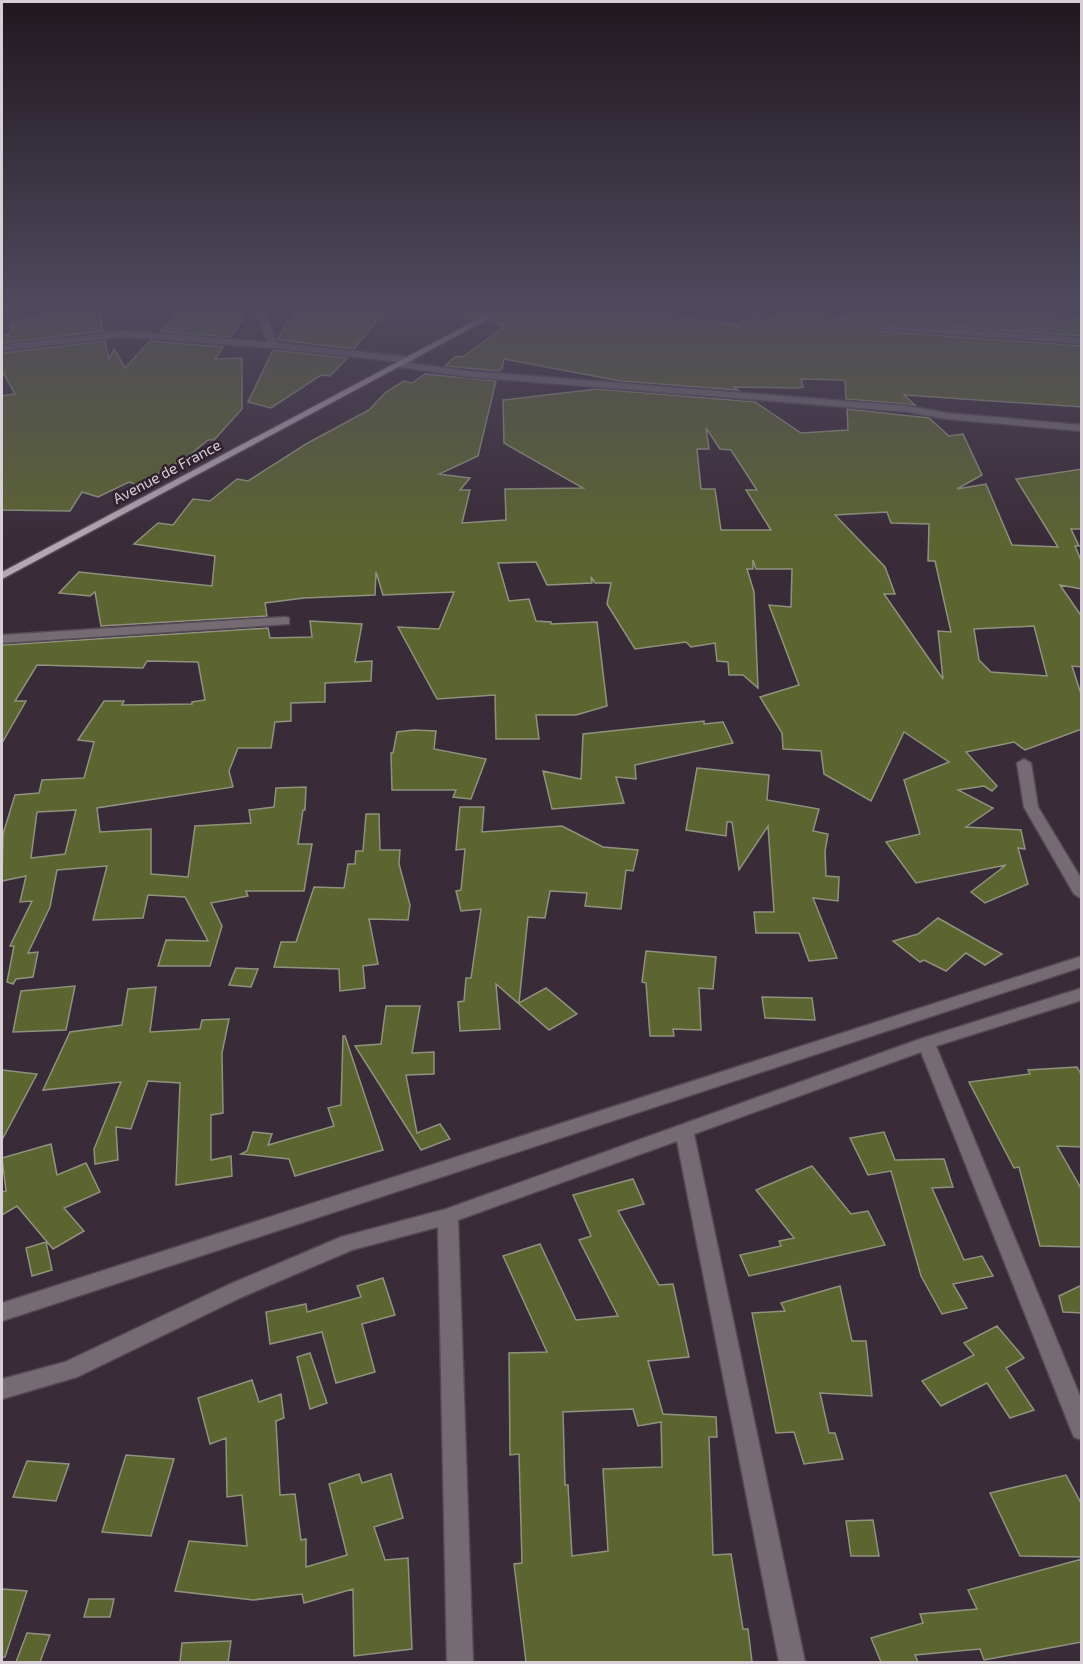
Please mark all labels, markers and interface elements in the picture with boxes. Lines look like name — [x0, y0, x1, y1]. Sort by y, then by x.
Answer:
street label: Avenue de France — [109, 435, 224, 507]

